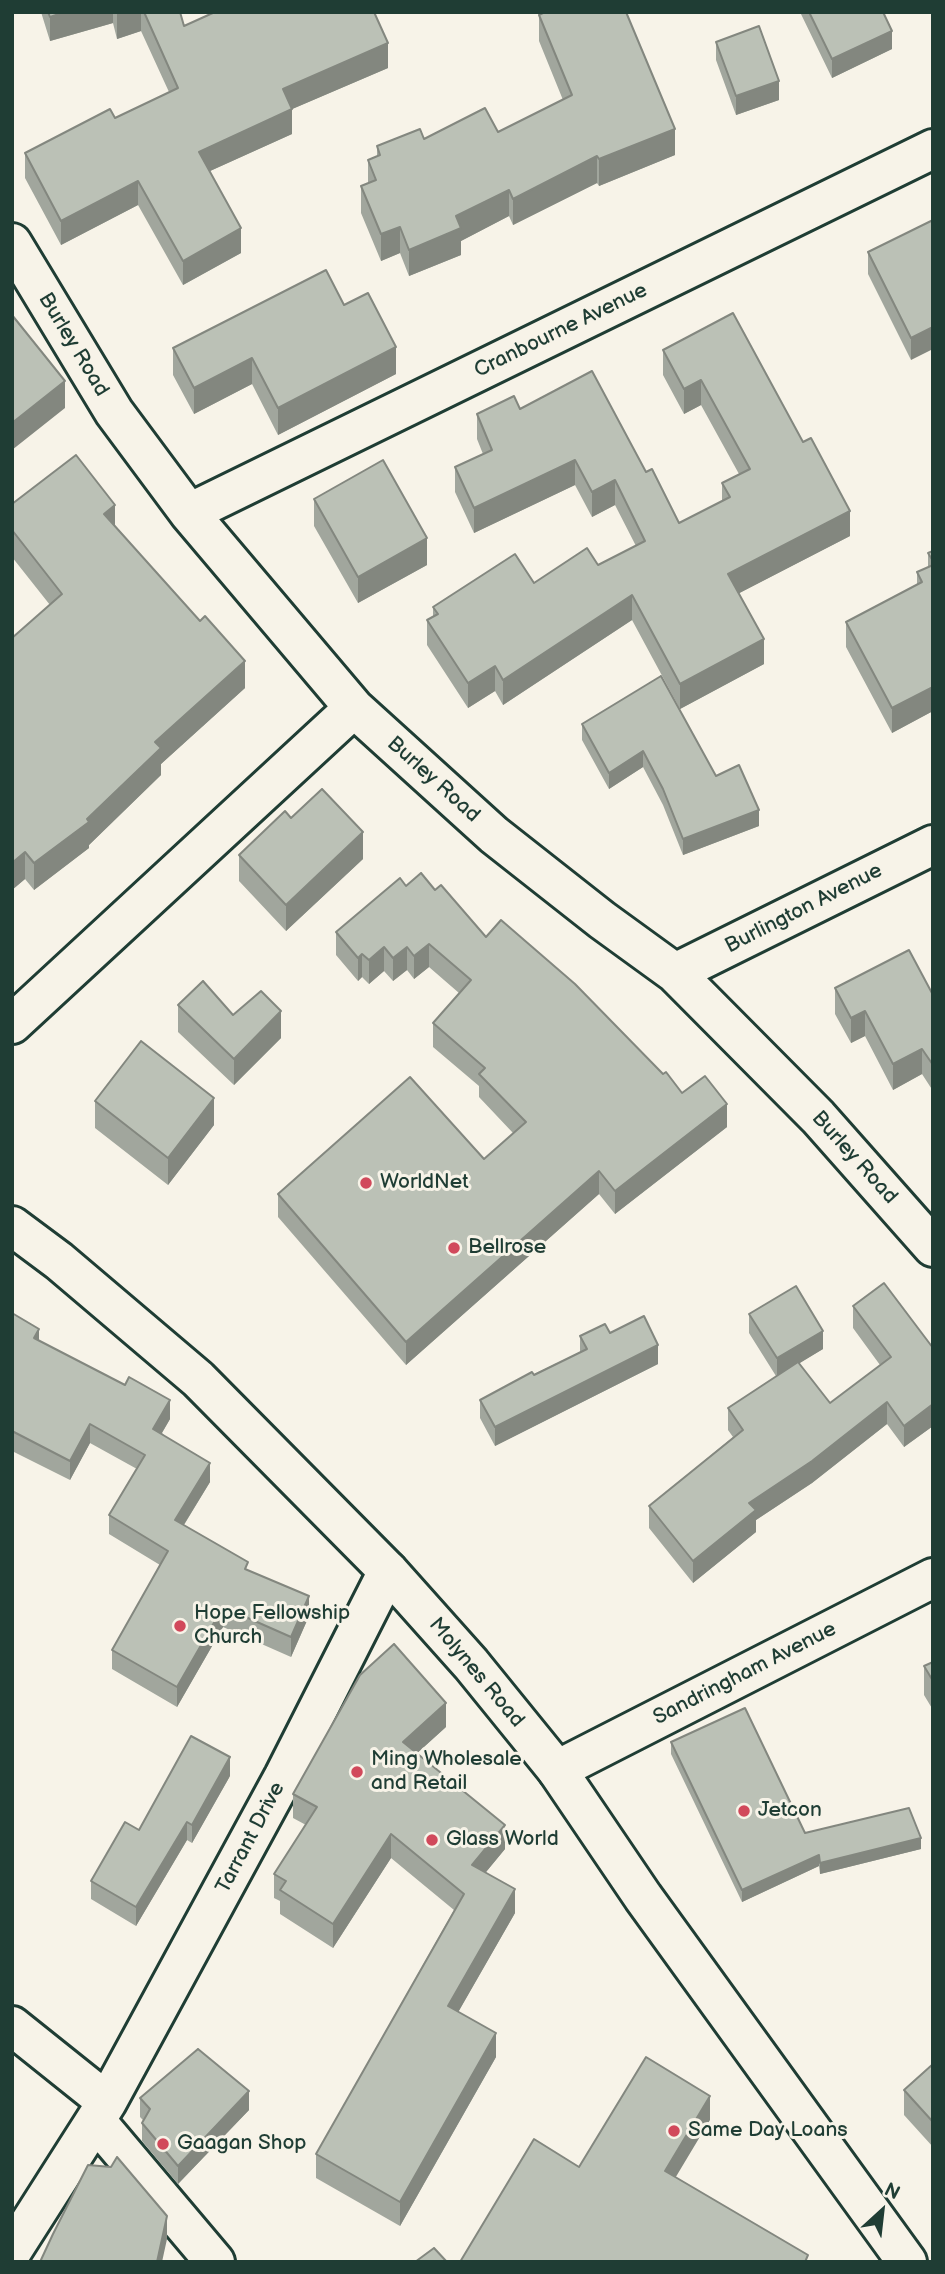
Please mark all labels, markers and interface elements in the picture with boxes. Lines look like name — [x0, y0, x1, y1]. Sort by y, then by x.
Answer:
street label: Cranbourne Avenue — [470, 278, 652, 384]
street label: Burley Road — [32, 289, 114, 401]
street label: Burley Road — [381, 732, 485, 828]
street label: Burlington Avenue — [721, 859, 887, 959]
street label: Burley Road — [806, 1106, 902, 1210]
place label: WorldNet — [380, 1170, 469, 1196]
marker: WorldNet — [358, 1175, 374, 1191]
place label: Bellrose — [468, 1235, 546, 1261]
marker: Bellrose — [446, 1240, 462, 1256]
place label: Hope Fellowship Church — [194, 1601, 350, 1651]
street label: Molynes Road — [423, 1613, 529, 1733]
street label: Sandringham Avenue — [649, 1617, 841, 1731]
marker: Hope Fellowship Church — [172, 1618, 188, 1634]
place label: Ming Wholesale and Retail — [371, 1747, 522, 1797]
marker: Ming Wholesale and Retail — [349, 1764, 365, 1780]
street label: Tarrant Drive — [211, 1778, 291, 1898]
place label: Jetcon — [758, 1798, 822, 1824]
marker: Jetcon — [736, 1803, 752, 1819]
place label: Glass World — [446, 1827, 559, 1853]
marker: Glass World — [424, 1832, 440, 1848]
place label: Same Day Loans — [688, 2118, 848, 2144]
marker: Same Day Loans — [666, 2123, 682, 2139]
place label: Gaagan Shop — [177, 2131, 307, 2157]
marker: Gaagan Shop — [155, 2136, 171, 2152]
north arrow — [847, 2176, 917, 2246]
text: N — [880, 2178, 903, 2205]

